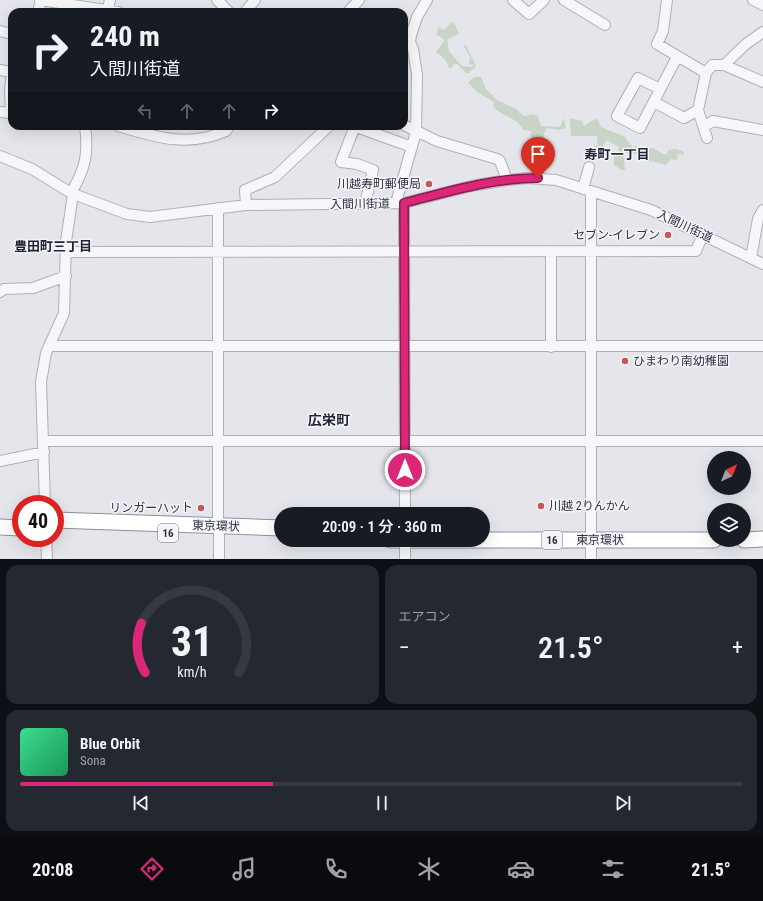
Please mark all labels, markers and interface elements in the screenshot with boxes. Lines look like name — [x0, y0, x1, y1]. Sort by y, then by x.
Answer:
text: 240 m — [90, 20, 160, 53]
icon: right — [24, 24, 76, 76]
text: 入間川街道 — [90, 58, 180, 79]
icon: left — [134, 100, 156, 122]
icon: ahead — [176, 100, 198, 122]
icon: ahead — [218, 100, 240, 122]
icon: right — [260, 100, 282, 122]
pin — [521, 137, 555, 178]
icon: arrive — [527, 143, 549, 165]
district label: 寿町一丁目 — [584, 147, 650, 162]
place label: 川越寿町郵便局 — [337, 177, 421, 191]
marker: 川越寿町郵便局 — [424, 179, 434, 189]
street label: 入間川街道 — [330, 196, 390, 212]
street label: 入間川街道 — [655, 207, 715, 245]
place label: セブン-イレブン — [573, 228, 660, 242]
marker: セブン-イレブン — [663, 230, 673, 240]
district label: 豊田町三丁目 — [14, 239, 92, 254]
place label: ひまわり南幼稚園 — [633, 354, 729, 368]
marker: ひまわり南幼稚園 — [620, 356, 630, 366]
district label: 広栄町 — [308, 412, 350, 428]
position arrow — [384, 449, 426, 491]
north arrow — [707, 451, 751, 495]
map controls — [707, 451, 751, 547]
speed limit sign: 40 — [12, 495, 64, 547]
place label: 川越 2りんかん — [549, 499, 630, 513]
place label: リンガーハット — [109, 501, 193, 515]
marker: 川越 2りんかん — [536, 501, 546, 511]
marker: リンガーハット — [196, 503, 206, 513]
button: layers — [707, 503, 751, 547]
street label: 東京環状 — [192, 518, 240, 534]
text: 20:09 · 1 分 · 360 m — [322, 518, 442, 536]
road number: 16 — [158, 524, 178, 542]
road number: 16 — [542, 531, 562, 549]
street label: 東京環状 — [576, 533, 624, 547]
text: エアコン — [399, 609, 451, 624]
text: 31 — [171, 616, 213, 665]
text: 21.5° — [538, 630, 603, 665]
text: − — [399, 635, 410, 660]
text: + — [732, 635, 743, 660]
text: km/h — [178, 663, 207, 679]
text: Blue Orbit — [80, 735, 140, 753]
text: Sona — [80, 753, 106, 768]
icon: previous — [130, 792, 152, 814]
icon: pause — [371, 792, 393, 814]
icon: next — [612, 792, 634, 814]
icon: directions — [138, 855, 166, 883]
icon: music — [230, 855, 258, 883]
icon: phone — [322, 855, 350, 883]
icon: climate — [415, 855, 443, 883]
icon: car — [507, 855, 535, 883]
icon: filters — [599, 855, 627, 883]
text: 20:08 — [32, 859, 73, 880]
text: 21.5° — [691, 859, 731, 880]

